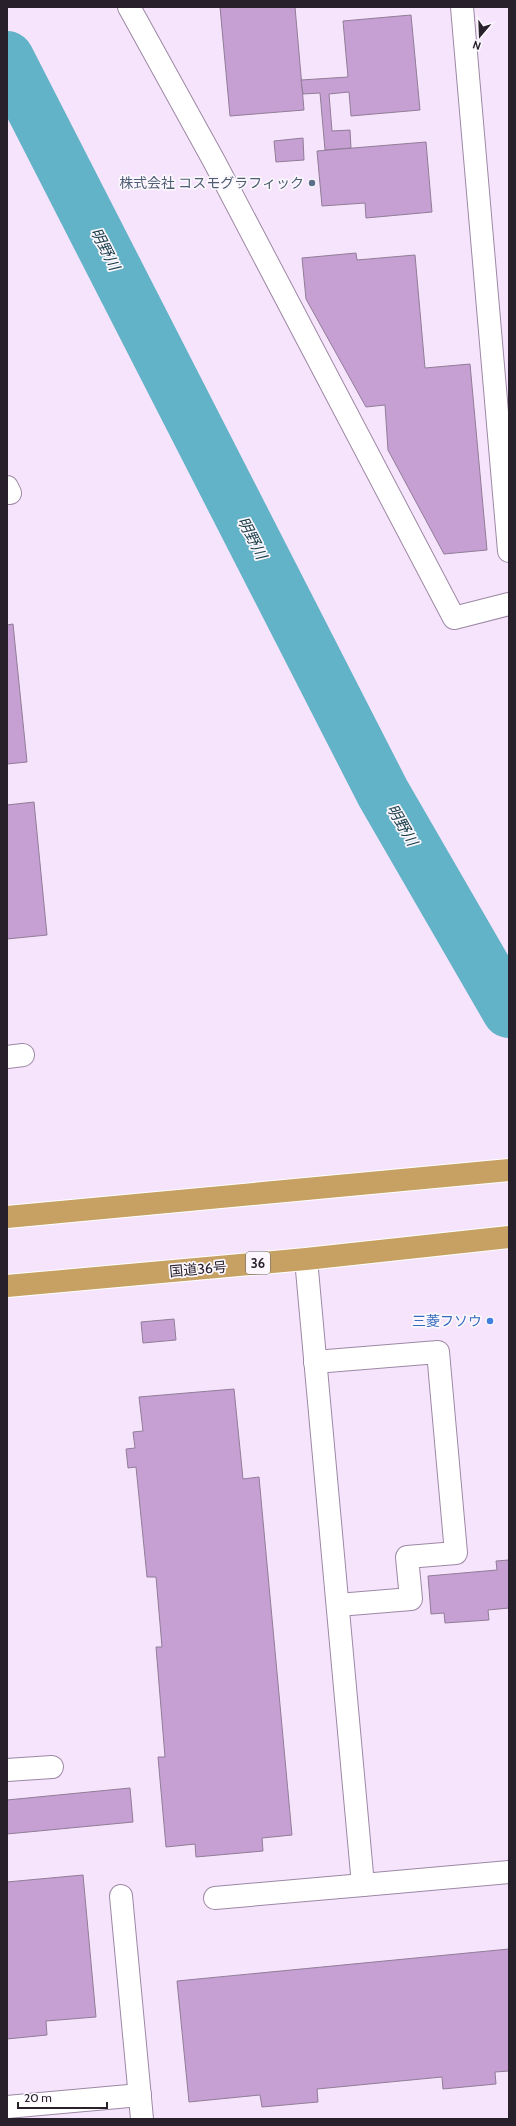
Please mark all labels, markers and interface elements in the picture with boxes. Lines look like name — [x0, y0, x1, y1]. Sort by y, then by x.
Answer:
north arrow — [460, 16, 500, 56]
text: N — [471, 38, 483, 53]
place label: 株式会社 コスモグラフィック — [119, 174, 304, 192]
marker: 株式会社 コスモグラフィック — [307, 178, 317, 188]
water label: 明野川 — [87, 225, 124, 275]
water label: 明野川 — [234, 514, 271, 564]
water label: 明野川 — [383, 801, 422, 851]
road number: 36 — [246, 1252, 270, 1274]
street label: 国道36号 — [169, 1258, 227, 1280]
place label: 三菱フソウ — [412, 1312, 482, 1330]
marker: 三菱フソウ — [485, 1316, 495, 1326]
scale bar — [18, 2084, 107, 2110]
text: 20 m — [24, 2090, 52, 2105]

